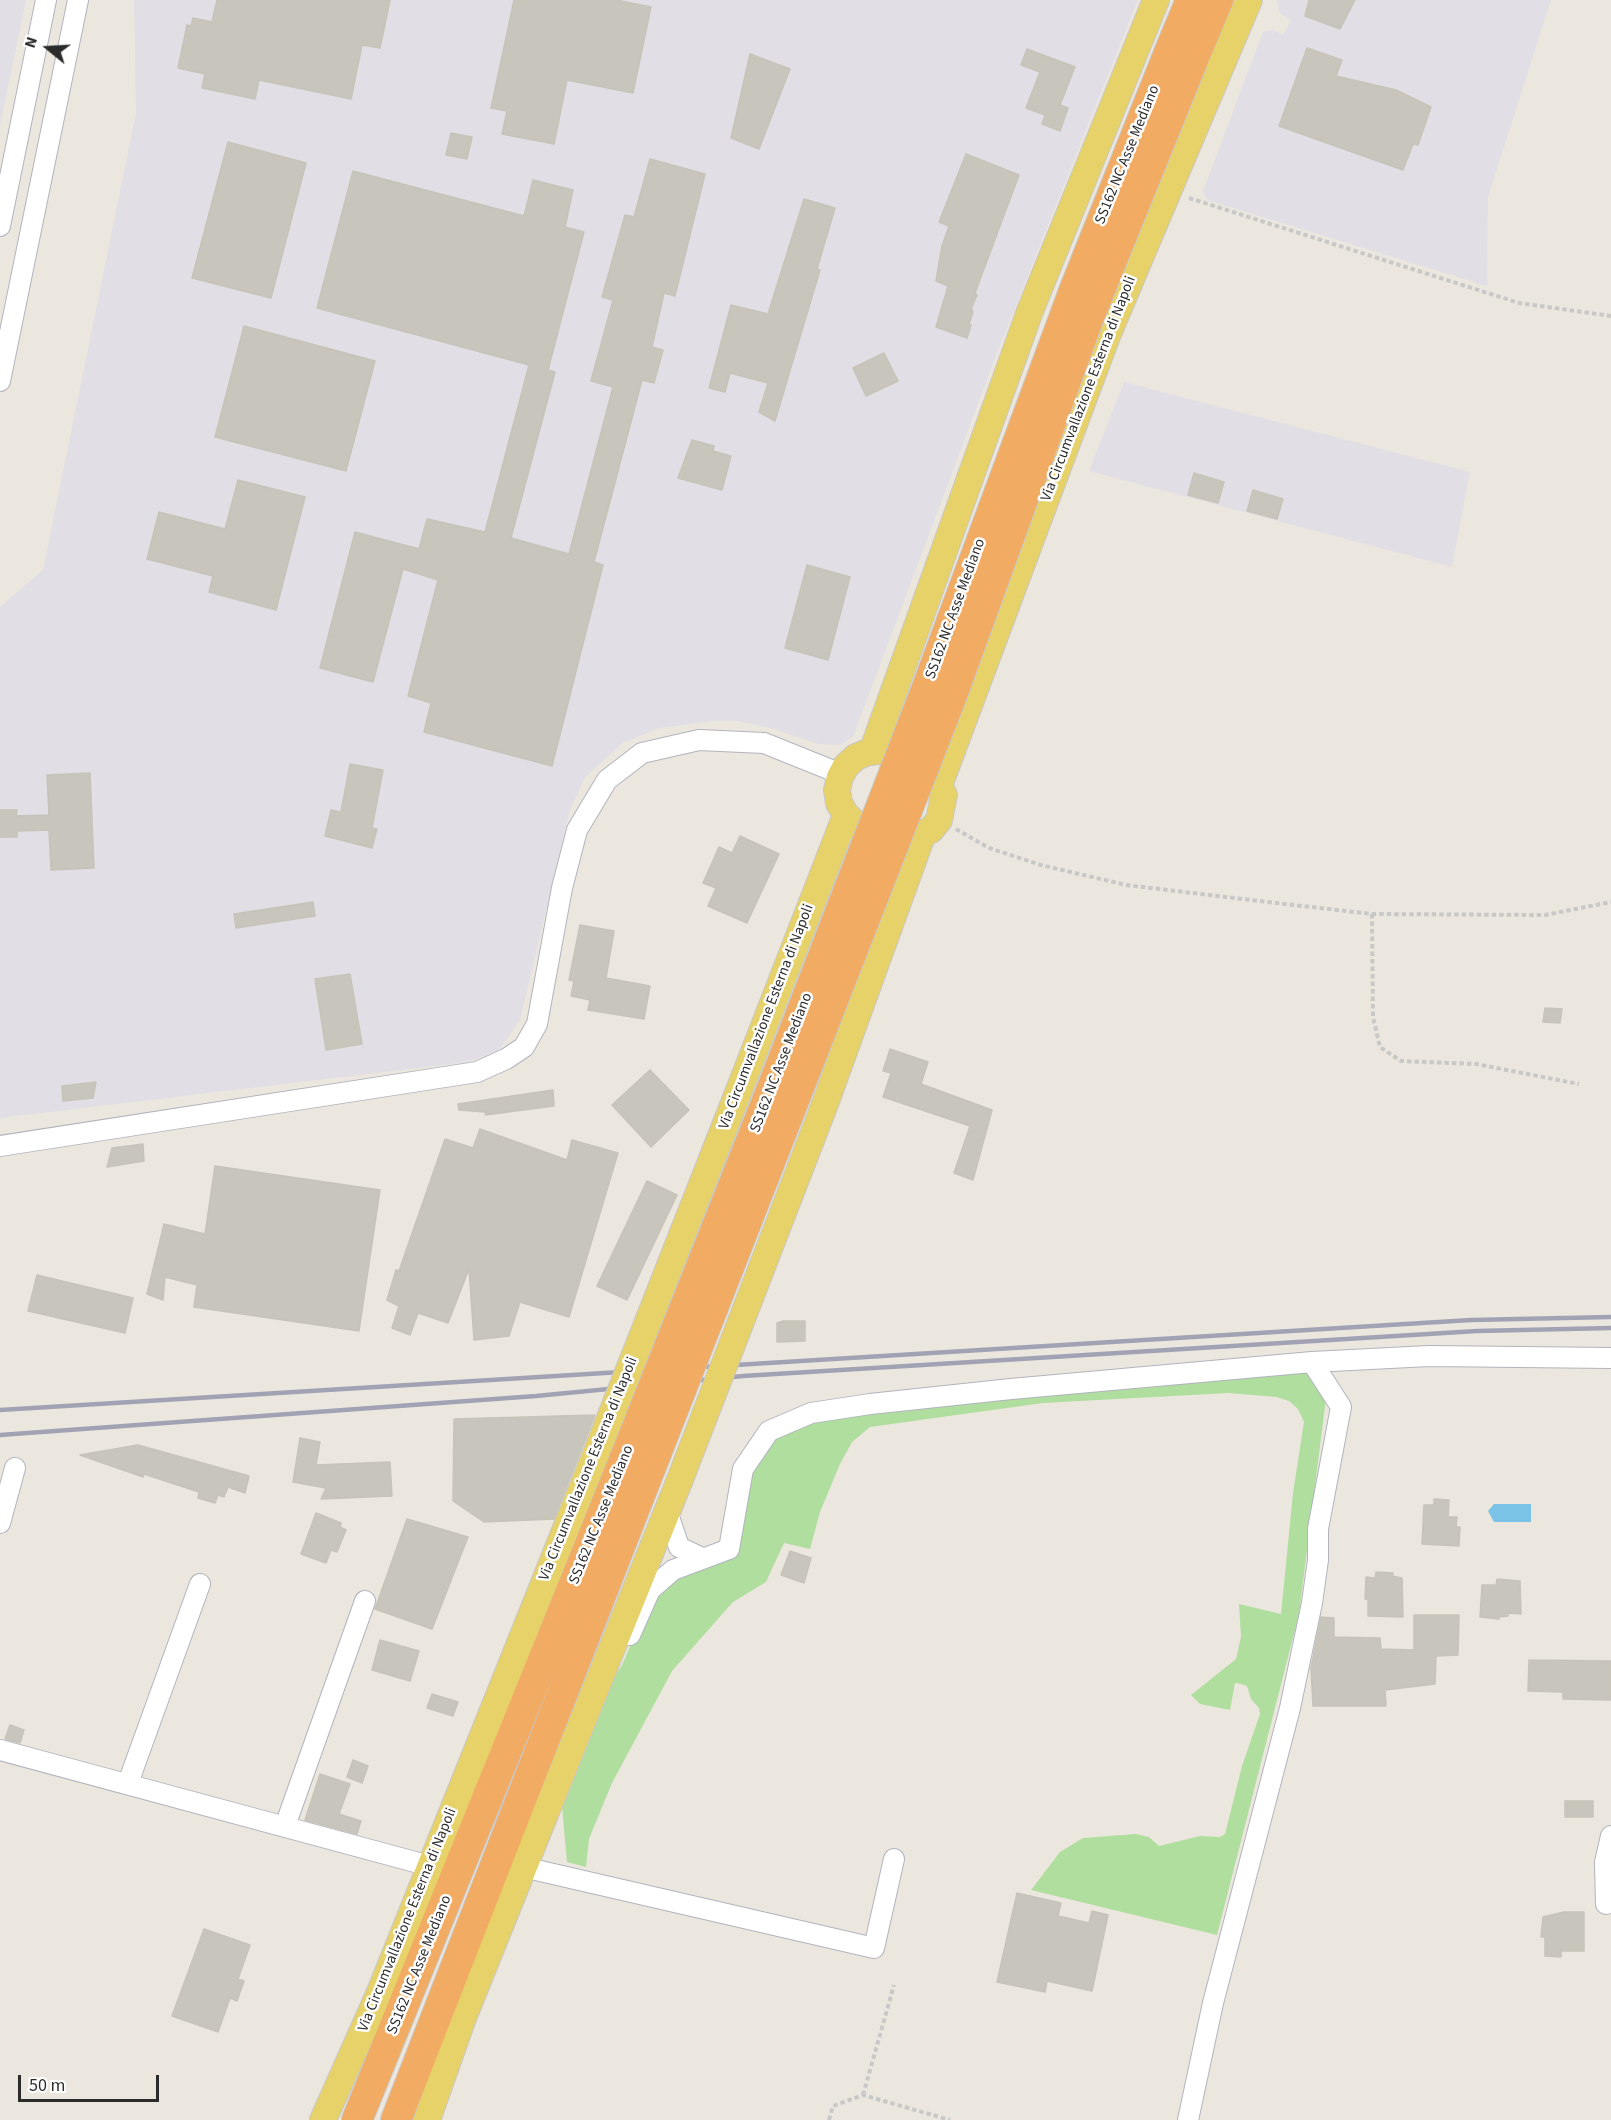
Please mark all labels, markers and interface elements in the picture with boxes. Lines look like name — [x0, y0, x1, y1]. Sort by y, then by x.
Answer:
north arrow — [18, 18, 78, 78]
text: N — [19, 34, 43, 51]
street label: SS162 NC Asse Mediano — [1092, 83, 1164, 227]
street label: Via Circumvallazione Esterna di Napoli — [1038, 274, 1140, 504]
street label: SS162 NC Asse Mediano — [922, 536, 990, 682]
street label: Via Circumvallazione Esterna di Napoli — [716, 902, 818, 1132]
street label: SS162 NC Asse Mediano — [747, 991, 817, 1135]
street label: Via Circumvallazione Esterna di Napoli — [536, 1355, 642, 1583]
street label: SS162 NC Asse Mediano — [566, 1443, 638, 1587]
street label: Via Circumvallazione Esterna di Napoli — [355, 1806, 461, 2034]
street label: SS162 NC Asse Mediano — [384, 1893, 456, 2037]
scale bar — [21, 2063, 162, 2101]
text: 50 m — [29, 2073, 65, 2098]

